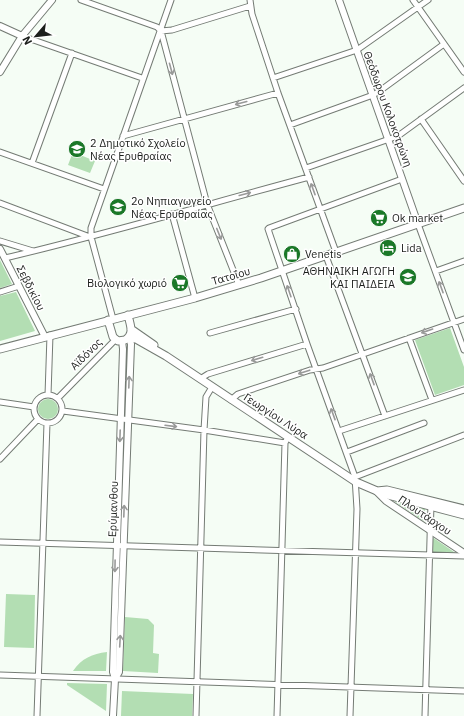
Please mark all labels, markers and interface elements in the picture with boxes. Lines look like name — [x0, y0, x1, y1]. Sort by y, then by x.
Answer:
north arrow — [16, 16, 56, 56]
text: N — [19, 34, 35, 47]
street label: Θεόδωρου Κολοκοτρώνη — [361, 49, 415, 169]
one-way arrow — [168, 62, 175, 75]
one-way arrow — [234, 100, 247, 107]
place label: 2 Δημοτικό Σχολείο Νέας Ερυθραίας — [90, 136, 186, 163]
school or university icon: 2 Δημοτικό Σχολείο Νέας Ερυθραίας — [67, 139, 87, 159]
one-way arrow — [309, 184, 317, 196]
one-way arrow — [238, 190, 251, 197]
place label: 2ο Νηπιαγωγείο Νέας Ερυθραίας — [131, 194, 213, 221]
school or university icon: 2ο Νηπιαγωγείο Νέας Ερυθραίας — [108, 197, 128, 217]
supermarket icon: Ok market — [369, 208, 389, 228]
place label: Ok market — [392, 211, 443, 225]
one-way arrow — [215, 228, 223, 240]
hotel icon: Lida — [378, 238, 398, 258]
place label: Lida — [401, 241, 422, 255]
shop icon: Venetis — [282, 244, 302, 264]
place label: Venetis — [305, 247, 342, 261]
street label: Σεβδικίου — [14, 263, 48, 313]
street label: Τατοΐου — [210, 264, 252, 288]
place label: ΑΘΗΝΑΙΚΗ ΑΓΩΓΗ ΚΑΙ ΠΑΙΔΕΙΑ — [303, 264, 395, 291]
school or university icon: ΑΘΗΝΑΙΚΗ ΑΓΩΓΗ ΚΑΙ ΠΑΙΔΕΙΑ — [398, 267, 418, 287]
supermarket icon: Βιολογικό χωριό — [170, 273, 190, 293]
place label: Βιολογικό χωριό — [87, 276, 167, 290]
one-way arrow — [437, 281, 445, 293]
one-way arrow — [285, 285, 293, 297]
one-way arrow — [421, 328, 433, 336]
street label: Αϊδόνος — [67, 335, 105, 373]
one-way arrow — [250, 356, 263, 363]
one-way arrow — [298, 369, 311, 376]
one-way arrow — [367, 374, 375, 386]
one-way arrow — [126, 376, 133, 389]
street label: Γεωργίου Λύρα — [241, 390, 311, 442]
one-way arrow — [328, 408, 336, 420]
one-way arrow — [164, 422, 177, 430]
one-way arrow — [116, 429, 123, 442]
street label: Ερύμανθου — [105, 481, 121, 537]
street label: Πλουτάρχου — [396, 492, 454, 538]
one-way arrow — [120, 505, 128, 518]
one-way arrow — [112, 559, 119, 572]
one-way arrow — [117, 635, 124, 648]

